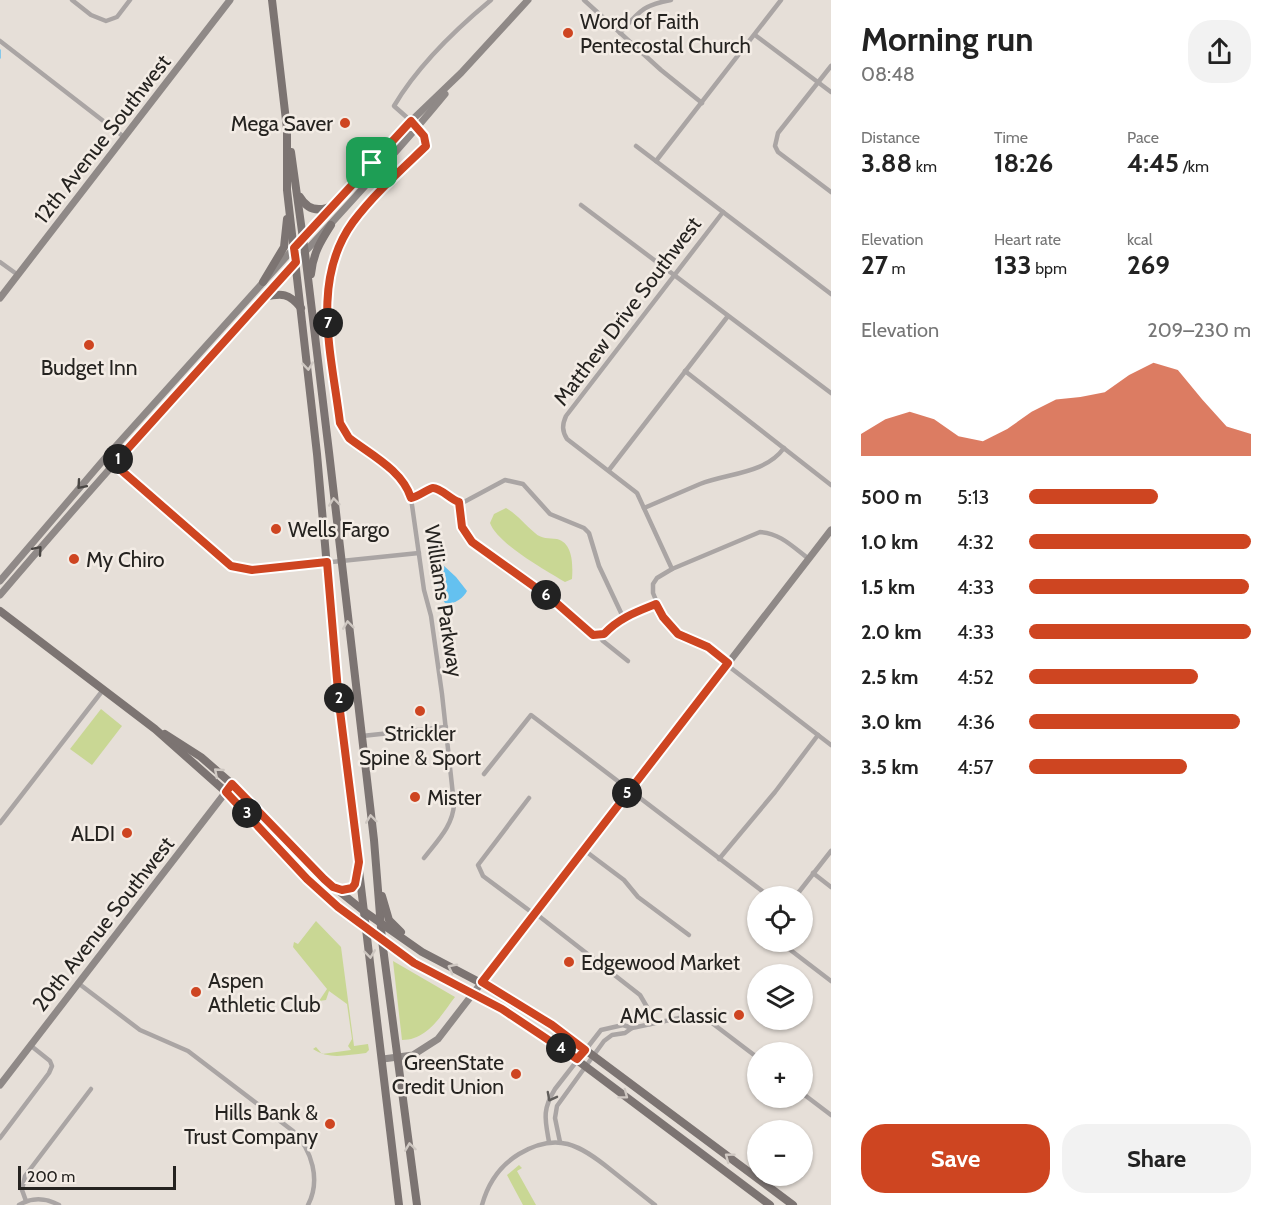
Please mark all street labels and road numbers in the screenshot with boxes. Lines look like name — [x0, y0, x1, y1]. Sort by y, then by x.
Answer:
street label: 12th Avenue Southwest — [28, 50, 176, 228]
street label: Matthew Drive Southwest — [548, 212, 706, 410]
street label: Williams Parkway — [420, 523, 468, 679]
street label: 20th Avenue Southwest — [27, 832, 179, 1016]

